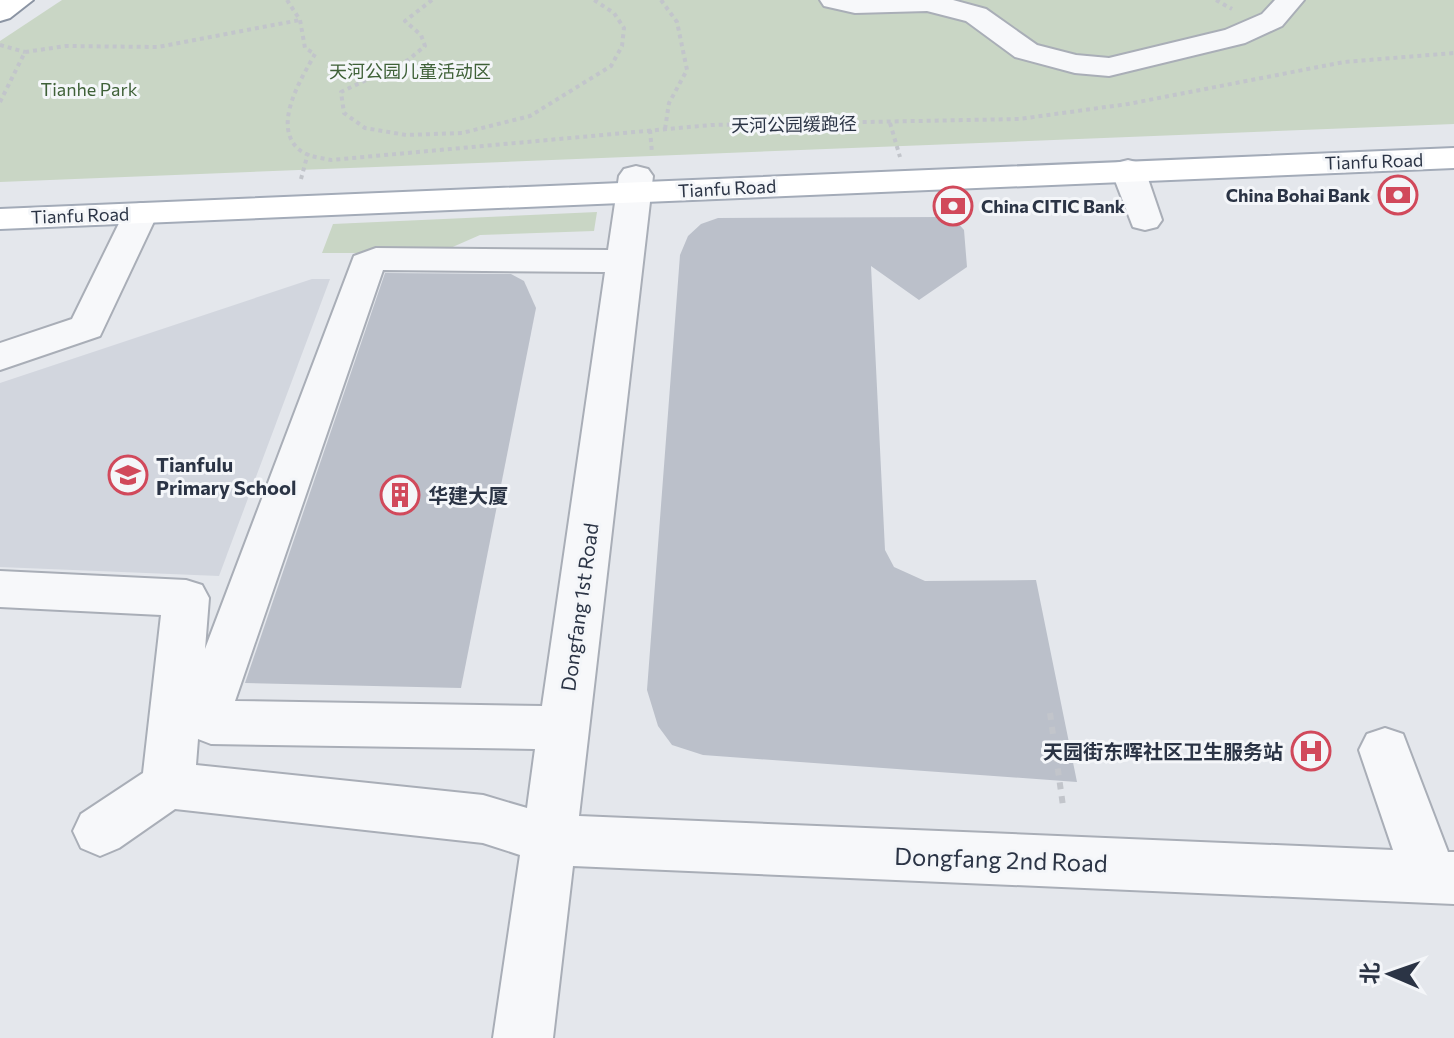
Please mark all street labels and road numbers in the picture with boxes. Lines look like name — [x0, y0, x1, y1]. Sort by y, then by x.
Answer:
street label: 天河公园缓跑径 — [731, 112, 857, 136]
street label: Tianfu Road — [1324, 148, 1424, 174]
street label: Tianfu Road — [677, 174, 777, 202]
street label: Tianfu Road — [30, 202, 130, 228]
street label: Dongfang 1st Road — [555, 521, 603, 693]
street label: Dongfang 2nd Road — [894, 841, 1108, 877]

